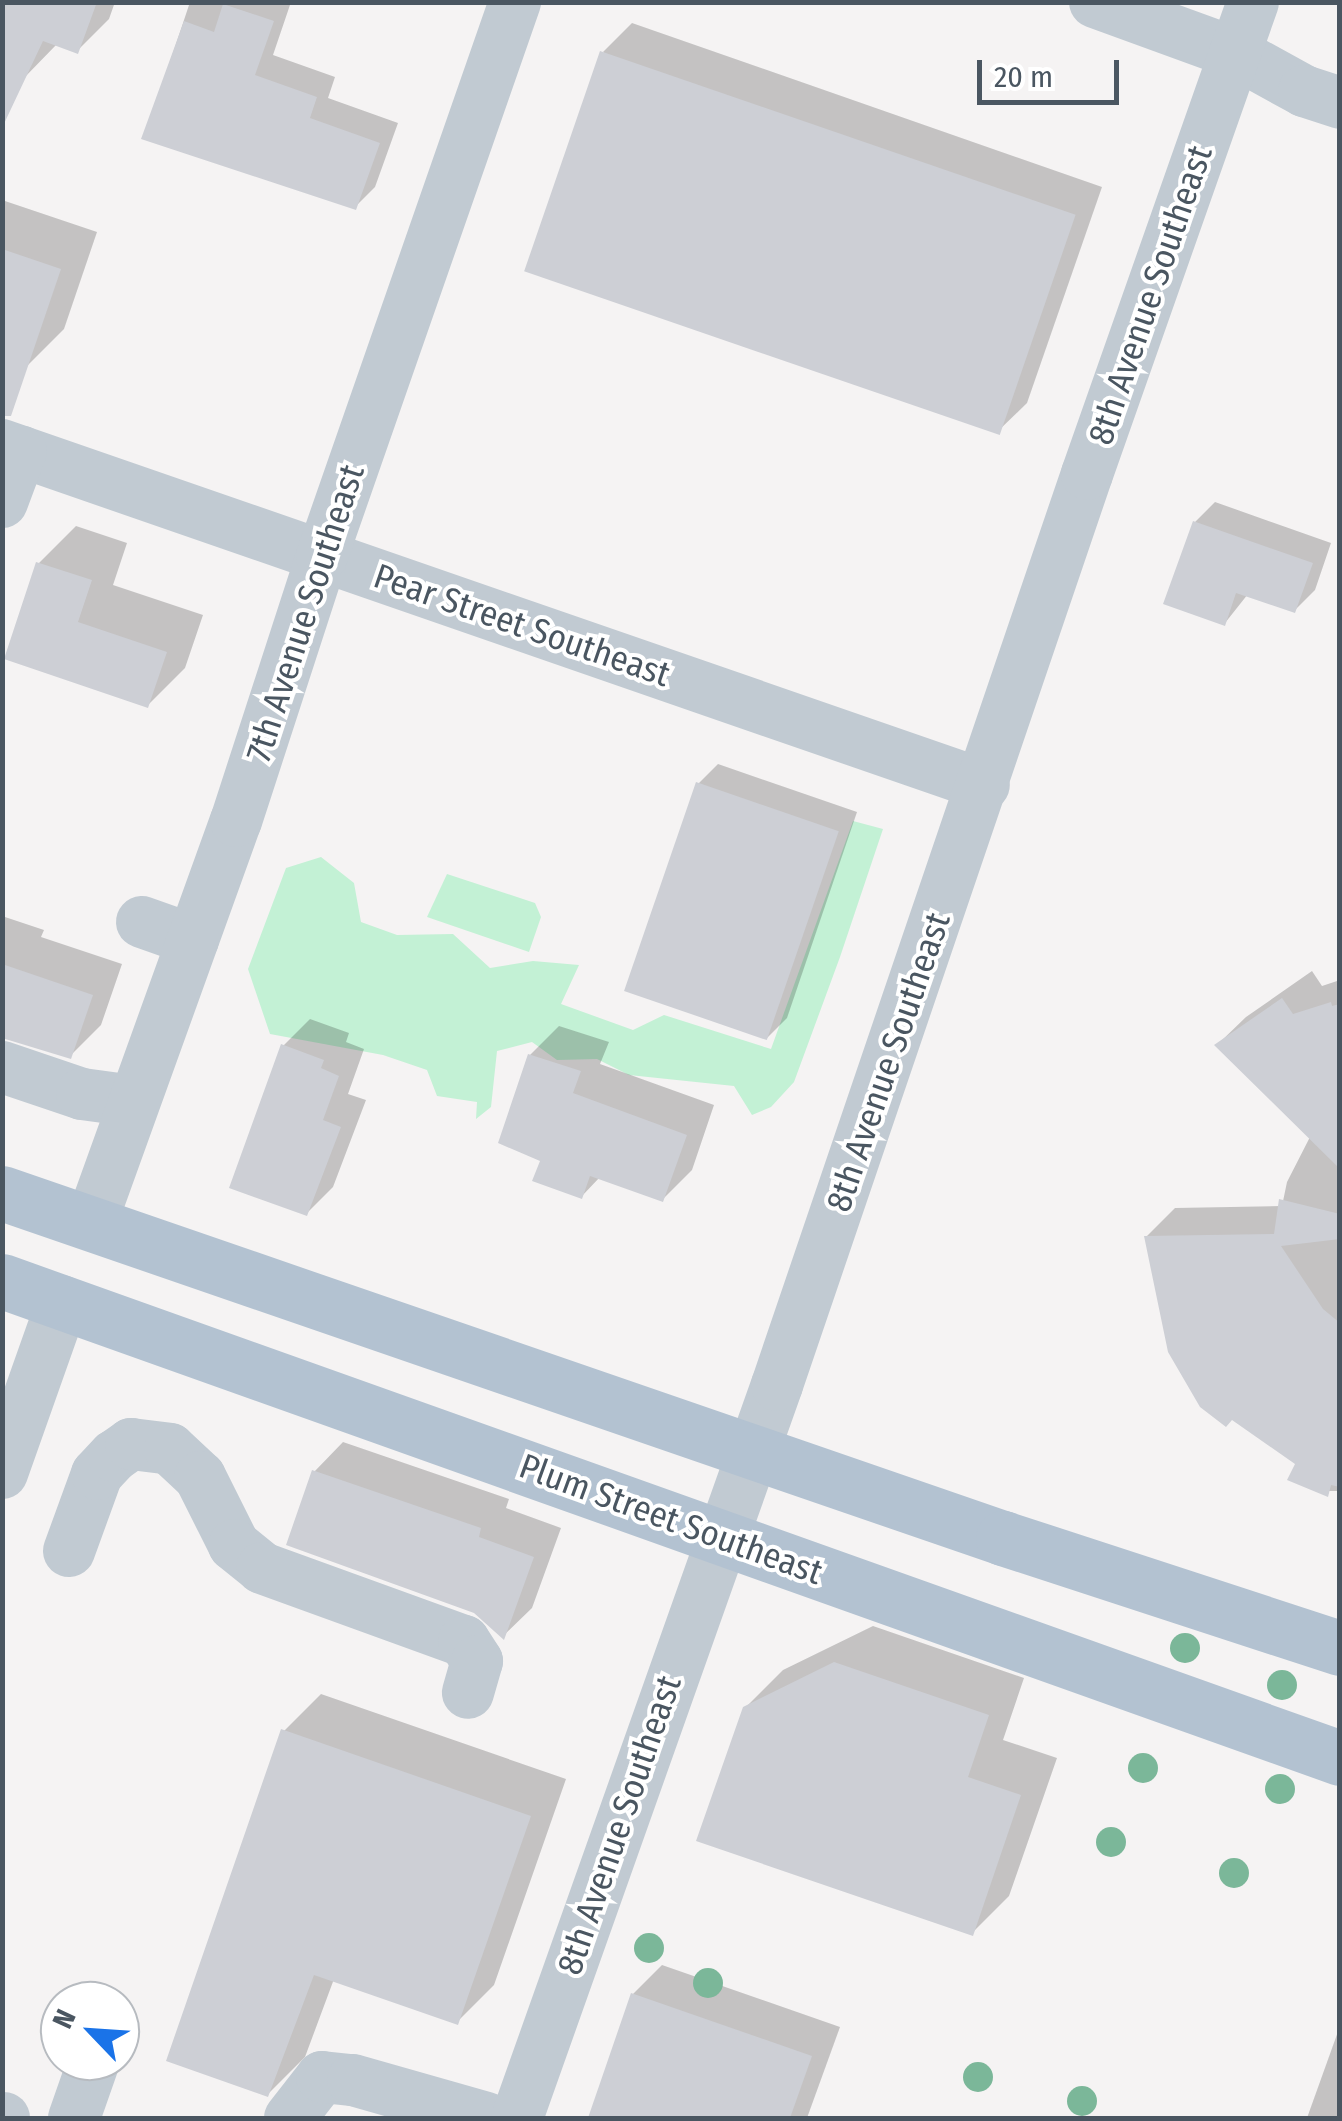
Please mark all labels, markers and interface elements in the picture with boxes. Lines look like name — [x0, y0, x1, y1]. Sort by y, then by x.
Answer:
scale bar — [982, 40, 1124, 102]
text: 20 m — [994, 59, 1053, 95]
street label: 8th Avenue Southeast — [1079, 140, 1221, 450]
street label: 7th Avenue Southeast — [237, 459, 373, 767]
street label: Pear Street Southeast — [368, 555, 676, 695]
street label: 8th Avenue Southeast — [817, 907, 959, 1217]
street label: Plum Street Southeast — [514, 1445, 828, 1593]
street label: 8th Avenue Southeast — [548, 1670, 690, 1980]
north arrow — [40, 1981, 140, 2081]
text: N — [46, 2004, 83, 2034]

